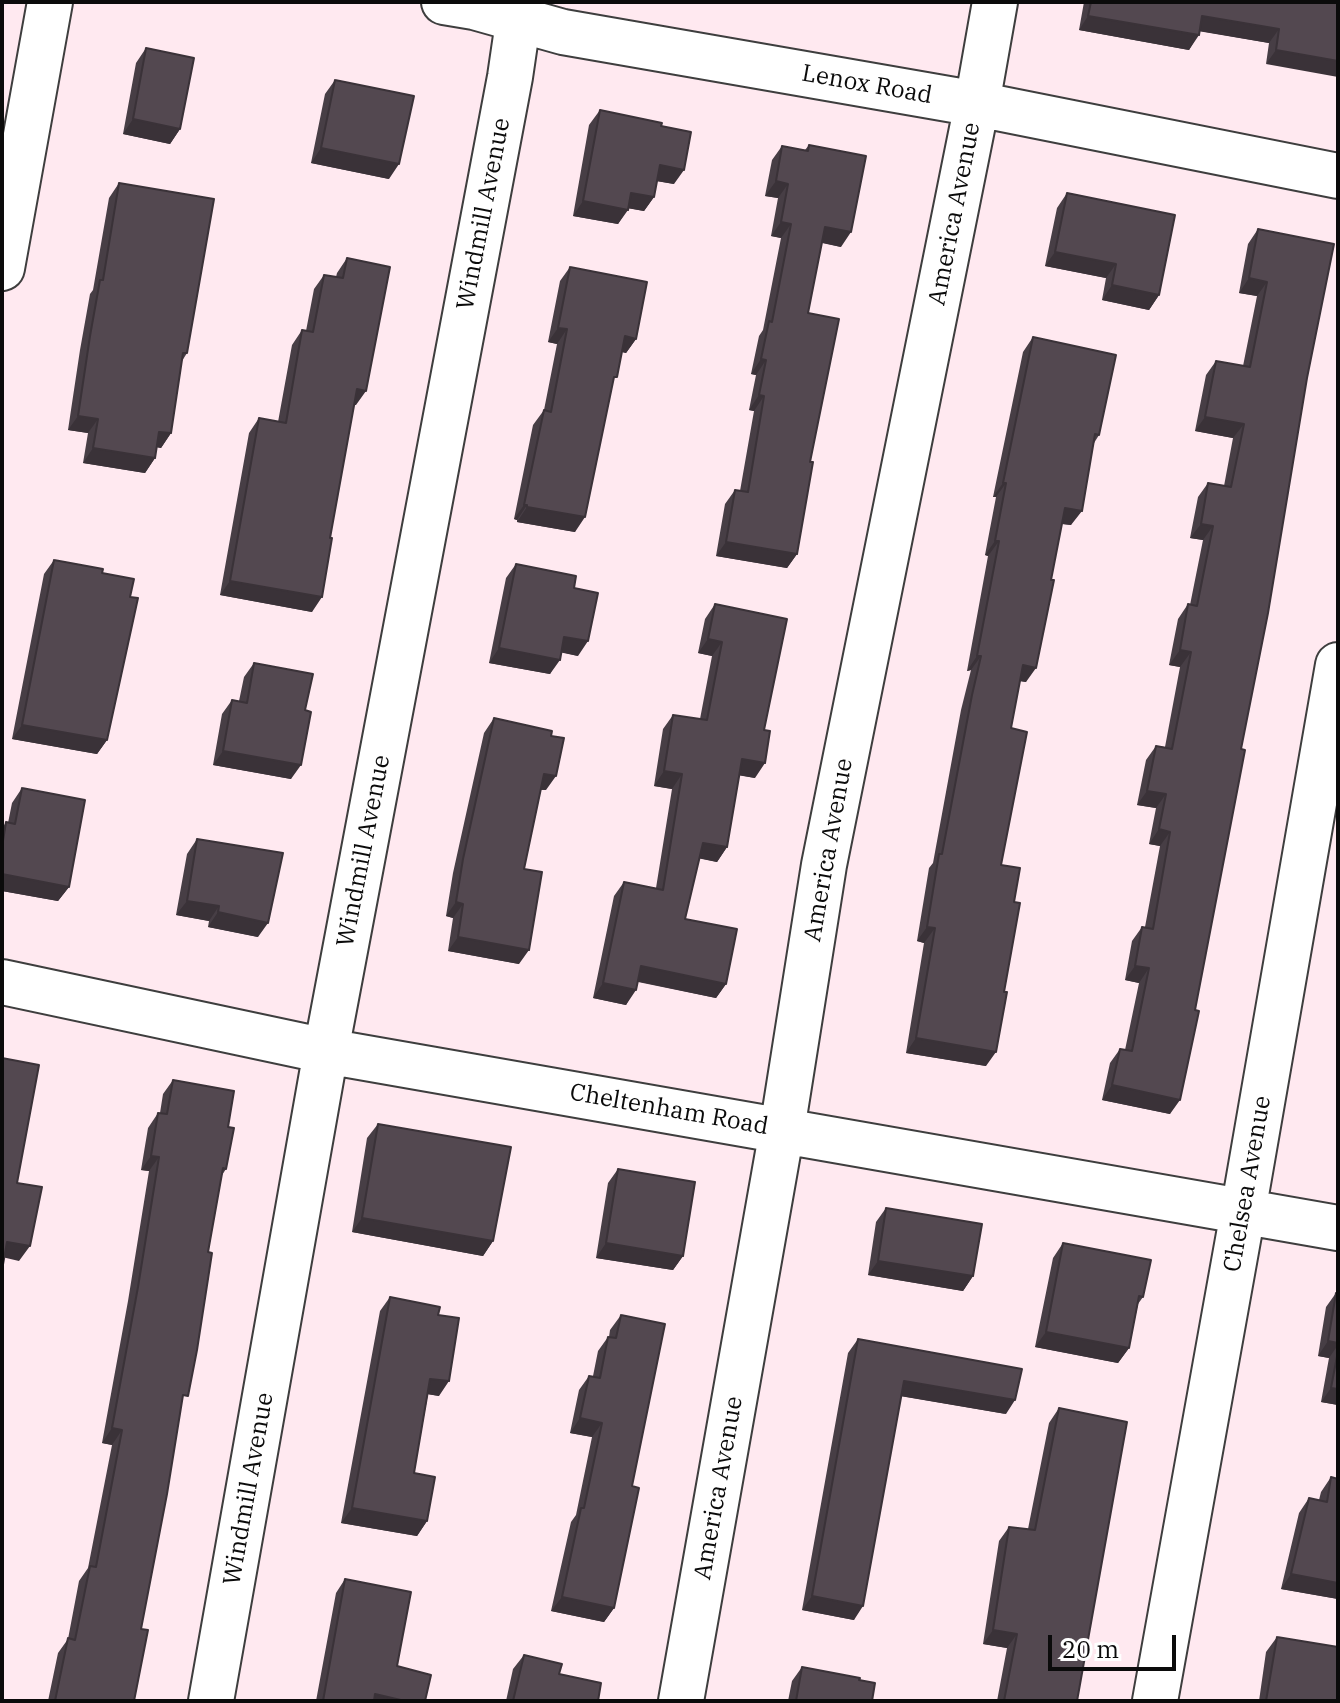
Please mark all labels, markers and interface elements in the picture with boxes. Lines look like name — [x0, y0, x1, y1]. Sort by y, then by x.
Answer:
street label: Lenox Road — [800, 59, 934, 111]
street label: Windmill Avenue — [451, 115, 517, 313]
street label: America Avenue — [923, 120, 987, 308]
street label: Windmill Avenue — [331, 752, 397, 950]
street label: America Avenue — [799, 756, 859, 944]
street label: Cheltenham Road — [568, 1078, 770, 1142]
street label: Chelsea Avenue — [1218, 1094, 1278, 1274]
street label: Windmill Avenue — [218, 1390, 280, 1588]
street label: America Avenue — [689, 1394, 749, 1582]
scale bar — [1052, 1619, 1180, 1669]
text: 20 m — [1062, 1633, 1119, 1665]

